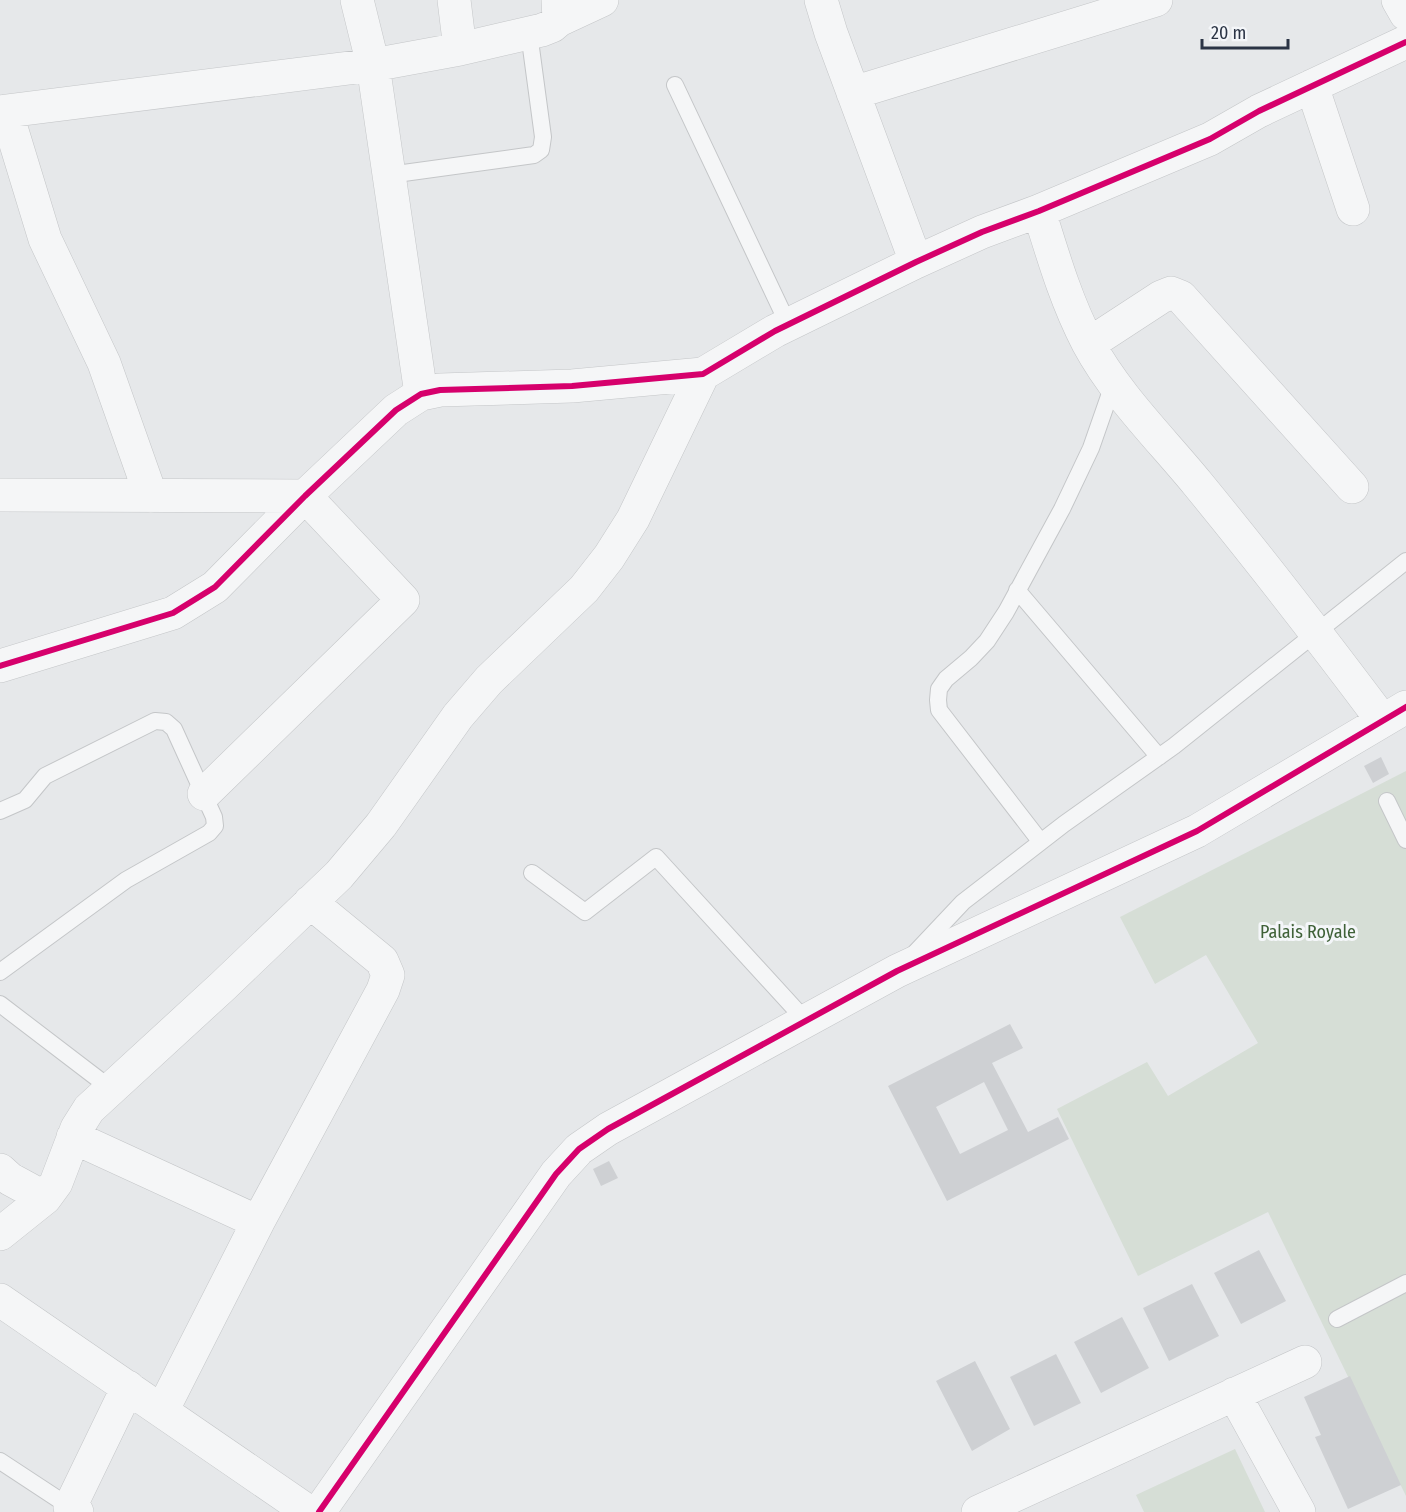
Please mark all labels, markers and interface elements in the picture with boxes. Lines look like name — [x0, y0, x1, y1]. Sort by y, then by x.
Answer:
scale bar — [1202, 12, 1288, 50]
text: 20 m — [1211, 22, 1246, 44]
park label: Palais Royale — [1260, 921, 1356, 943]

